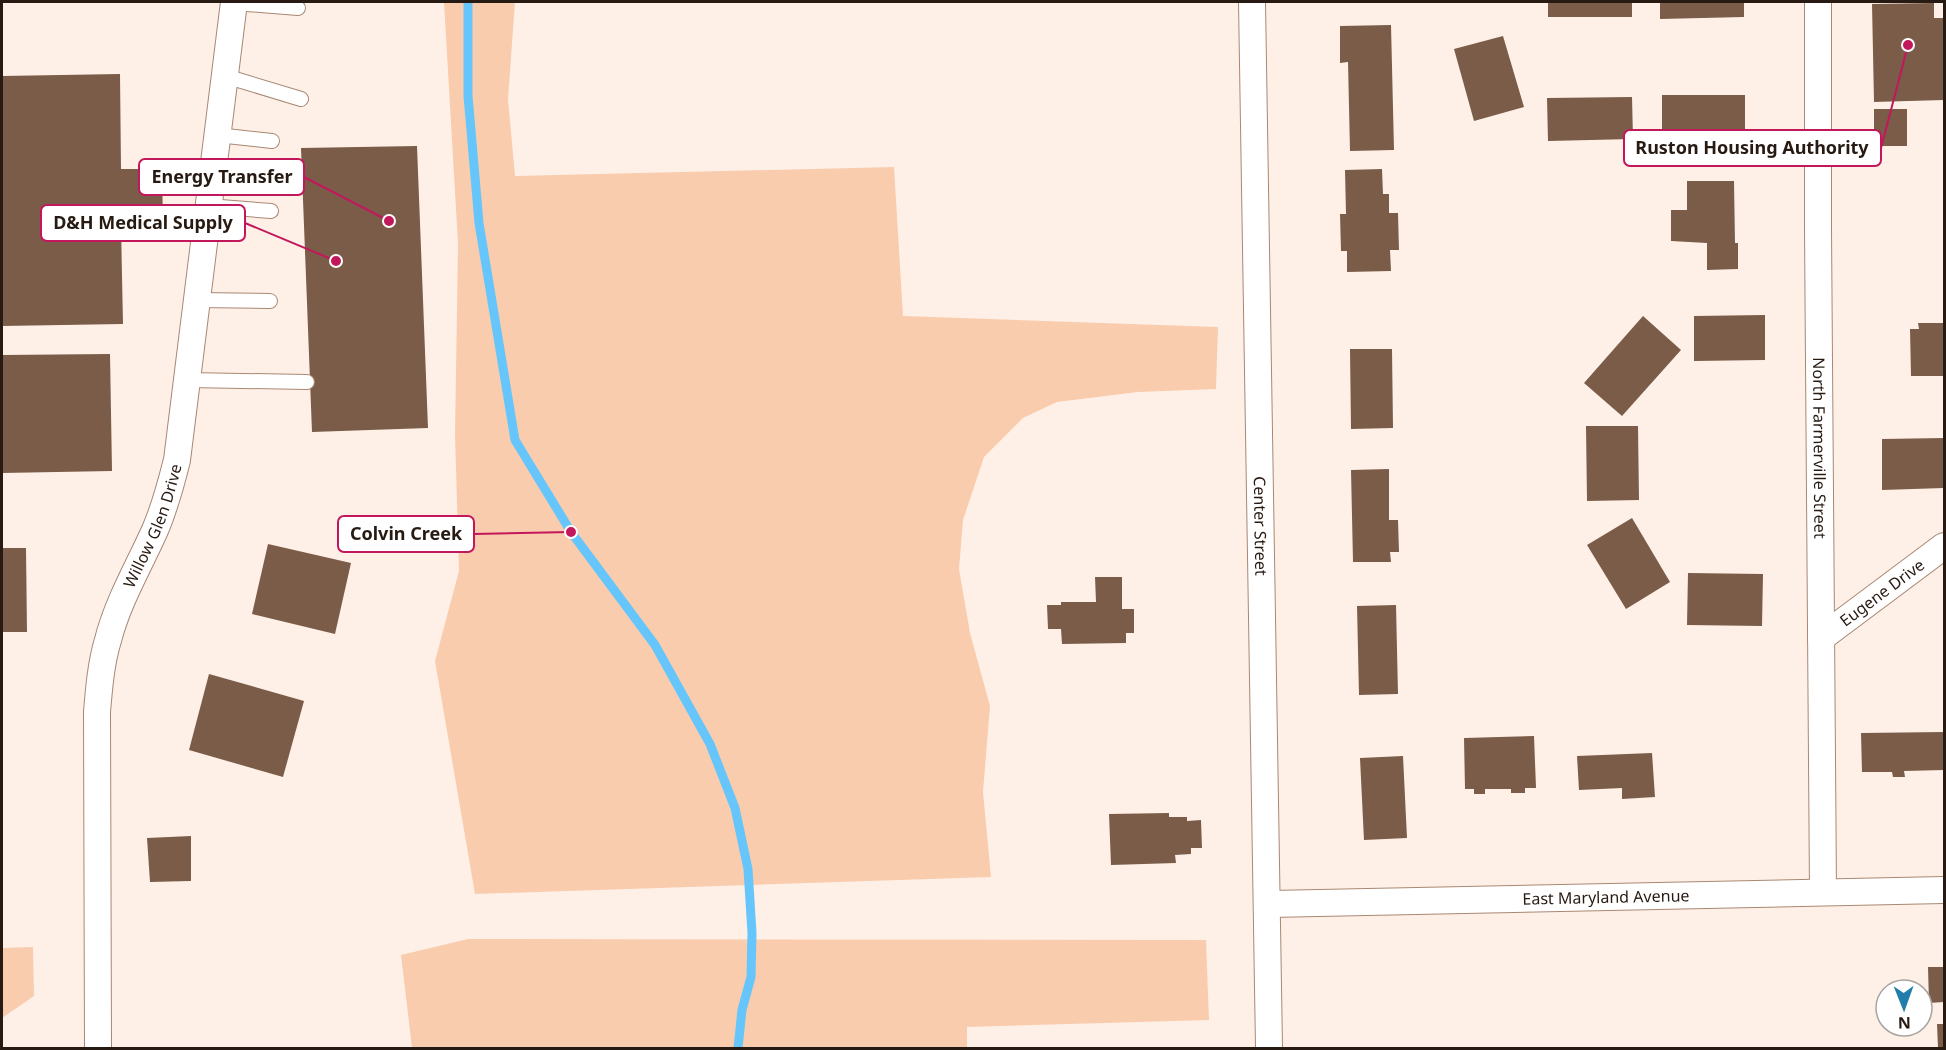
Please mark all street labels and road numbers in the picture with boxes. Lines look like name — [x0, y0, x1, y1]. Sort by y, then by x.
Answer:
street label: North Farmerville Street — [1808, 357, 1831, 539]
street label: Willow Glen Drive — [118, 461, 187, 591]
street label: Center Street — [1249, 476, 1272, 576]
street label: Eugene Drive — [1835, 554, 1929, 631]
street label: East Maryland Avenue — [1522, 884, 1690, 910]

